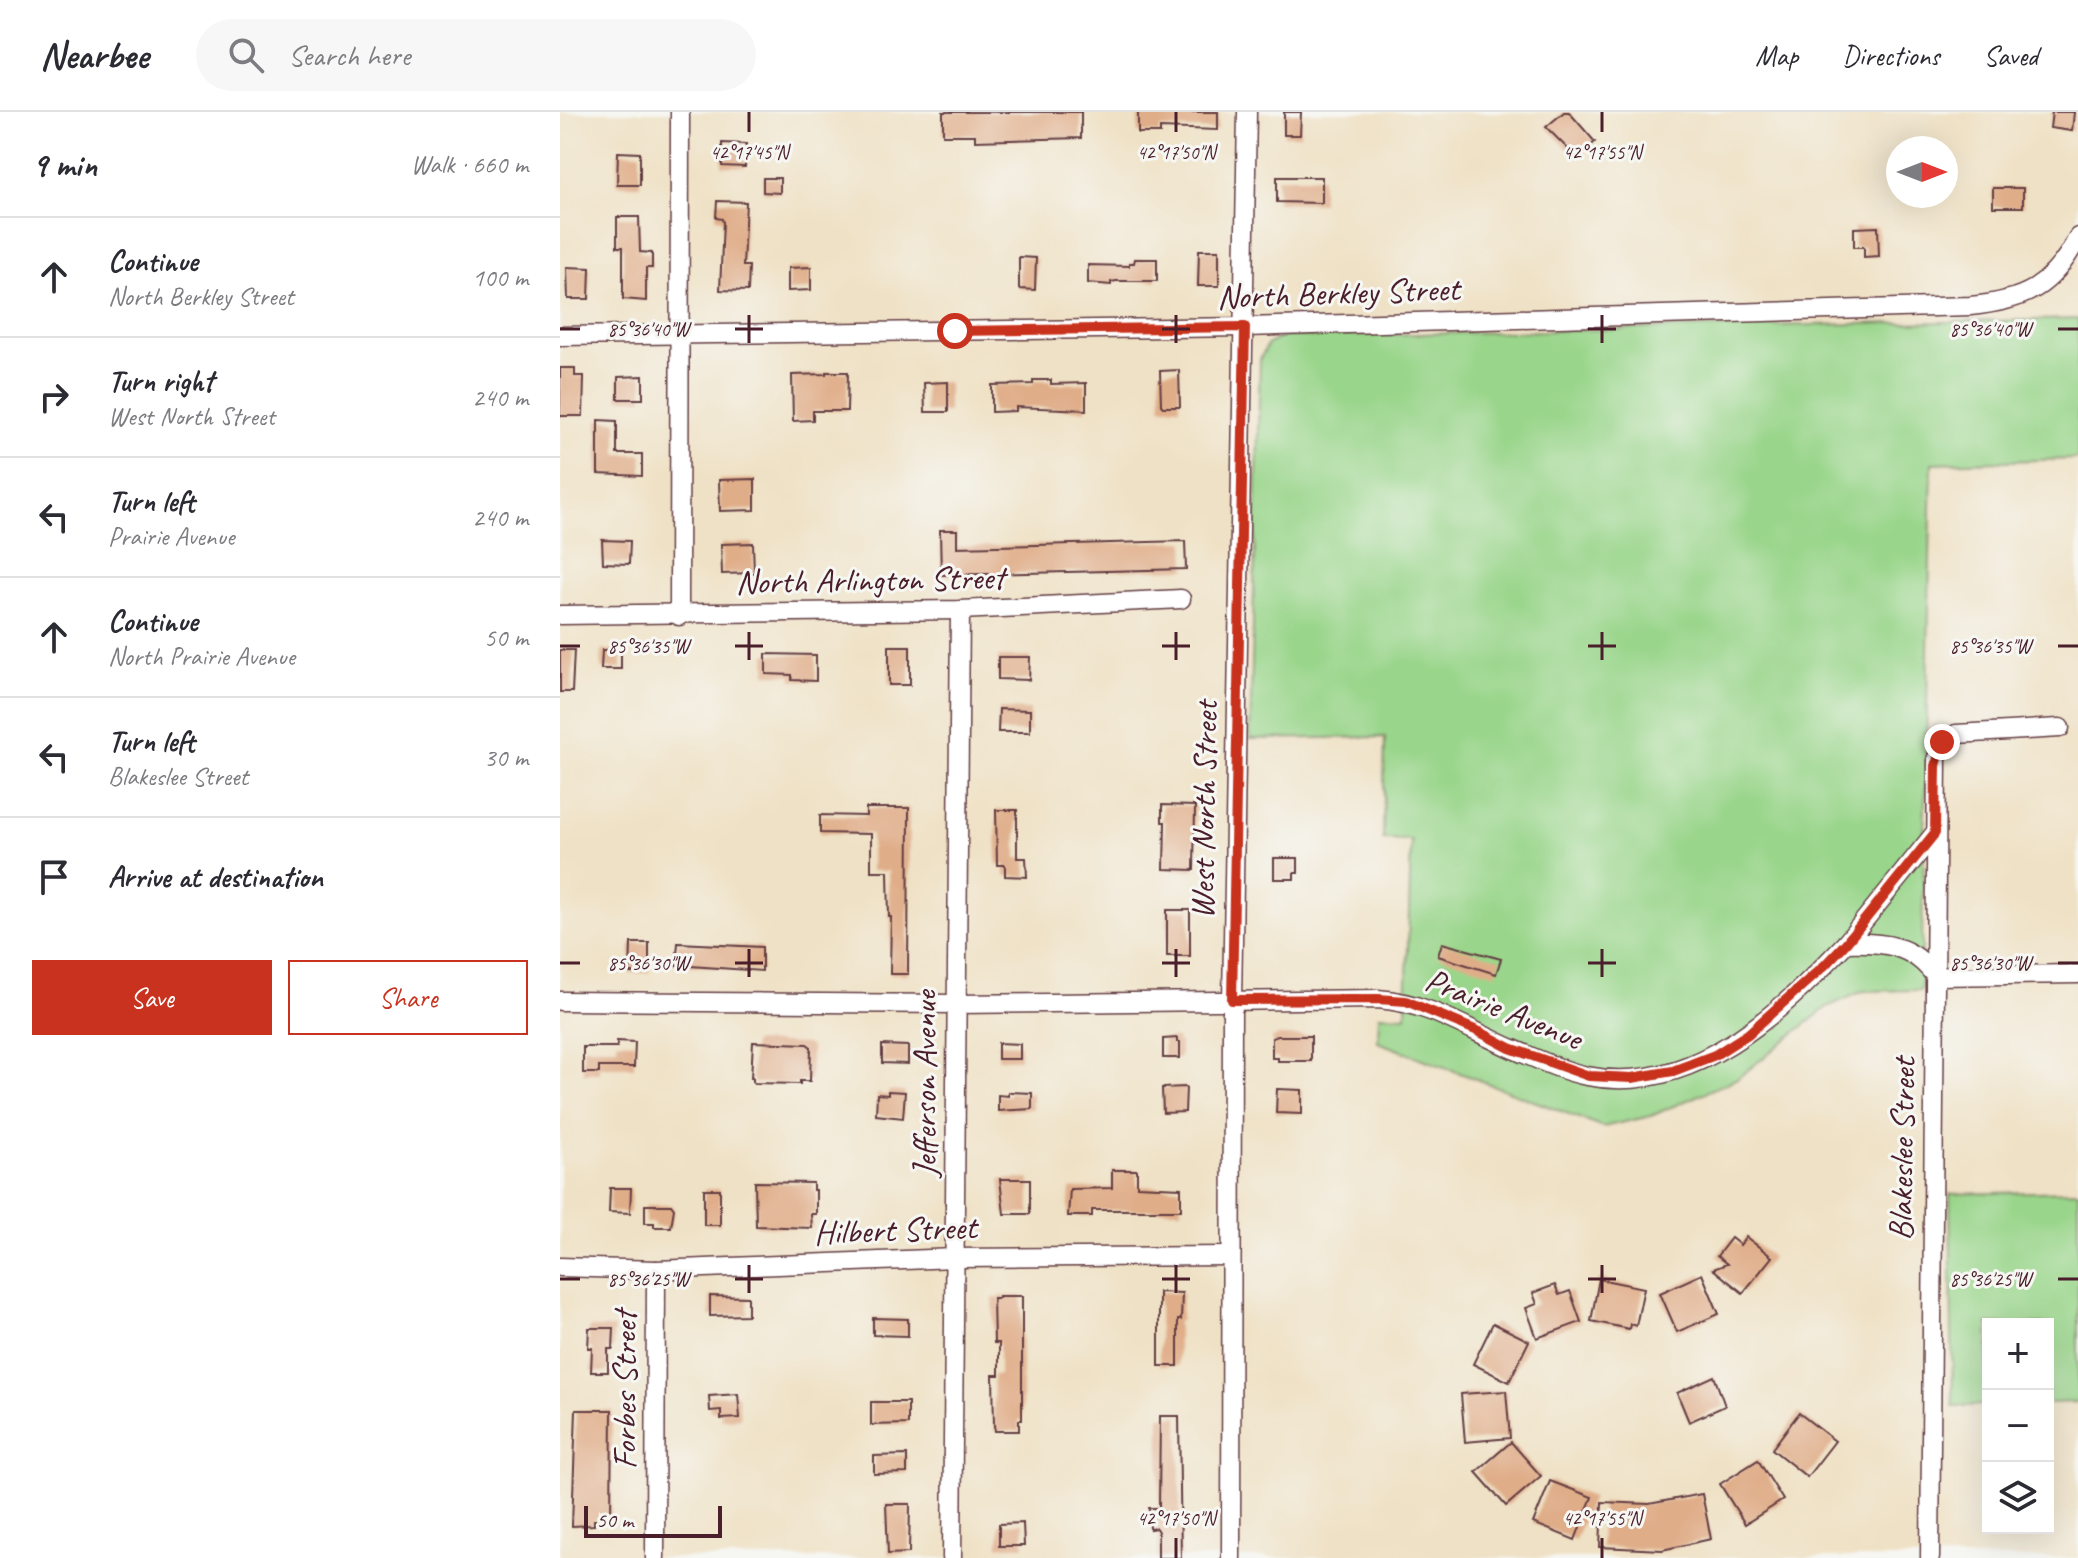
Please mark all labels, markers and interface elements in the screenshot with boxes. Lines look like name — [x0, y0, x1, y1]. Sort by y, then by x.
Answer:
search box — [196, 19, 756, 91]
text: Nearbee — [40, 32, 148, 79]
icon: search — [224, 33, 268, 77]
text: Search here — [288, 36, 410, 74]
text: Map — [1755, 38, 1798, 73]
text: Directions — [1842, 38, 1940, 73]
text: Saved — [1984, 38, 2038, 73]
north arrow — [1886, 136, 1958, 208]
text: 42°17'45"N — [710, 140, 791, 165]
text: 42°17'50"N — [1137, 140, 1218, 165]
text: 42°17'55"N — [1563, 140, 1644, 165]
text: 9 min — [32, 143, 97, 186]
text: Walk · 660 m — [411, 148, 528, 181]
text: Continue — [108, 242, 198, 280]
icon: ahead — [32, 255, 76, 299]
text: 100 m — [472, 261, 528, 294]
street label: North Berkley Street — [1216, 267, 1464, 318]
text: North Berkley Street — [108, 280, 294, 313]
route start — [937, 313, 973, 349]
text: 85°36'40"W — [607, 317, 692, 342]
text: 85°36'40"W — [1949, 317, 2034, 342]
text: Turn right — [108, 362, 213, 400]
icon: right — [32, 375, 76, 419]
text: 240 m — [472, 381, 528, 414]
text: West North Street — [108, 400, 275, 433]
text: Turn left — [108, 482, 195, 520]
icon: left — [32, 495, 76, 539]
text: 240 m — [472, 501, 528, 534]
text: Prairie Avenue — [108, 520, 234, 553]
street label: North Arlington Street — [735, 556, 1010, 603]
text: Continue — [108, 602, 198, 640]
icon: ahead — [32, 615, 76, 659]
text: 50 m — [484, 621, 528, 654]
text: 85°36'35"W — [607, 634, 692, 659]
text: 85°36'35"W — [1949, 634, 2034, 659]
text: North Prairie Avenue — [108, 640, 295, 673]
street label: West North Street — [1180, 697, 1227, 919]
text: Turn left — [108, 722, 195, 760]
route end — [1924, 724, 1960, 760]
icon: left — [32, 735, 76, 779]
text: 30 m — [484, 741, 528, 774]
text: Blakeslee Street — [108, 760, 248, 793]
icon: arrive — [32, 855, 76, 899]
text: Arrive at destination — [108, 858, 323, 896]
text: 85°36'30"W — [607, 951, 692, 976]
text: 85°36'30"W — [1949, 951, 2034, 976]
street label: Prairie Avenue — [1419, 958, 1591, 1060]
button: Save — [32, 960, 272, 1035]
button: Share — [288, 960, 528, 1035]
street label: Jefferson Avenue — [903, 989, 946, 1179]
street label: Blakeslee Street — [1878, 1053, 1925, 1241]
street label: Hilbert Street — [813, 1205, 981, 1254]
text: 85°36'25"W — [607, 1267, 692, 1292]
text: 85°36'25"W — [1949, 1267, 2034, 1292]
street label: Forbes Street — [603, 1306, 646, 1469]
map controls — [1982, 1318, 2054, 1534]
button: + — [1982, 1318, 2054, 1390]
button: − — [1982, 1390, 2054, 1462]
button: layers — [1982, 1462, 2054, 1534]
scale bar — [584, 1502, 722, 1538]
text: 50 m — [596, 1506, 633, 1534]
text: 42°17'50"N — [1137, 1506, 1218, 1531]
text: 42°17'55"N — [1563, 1506, 1644, 1531]

